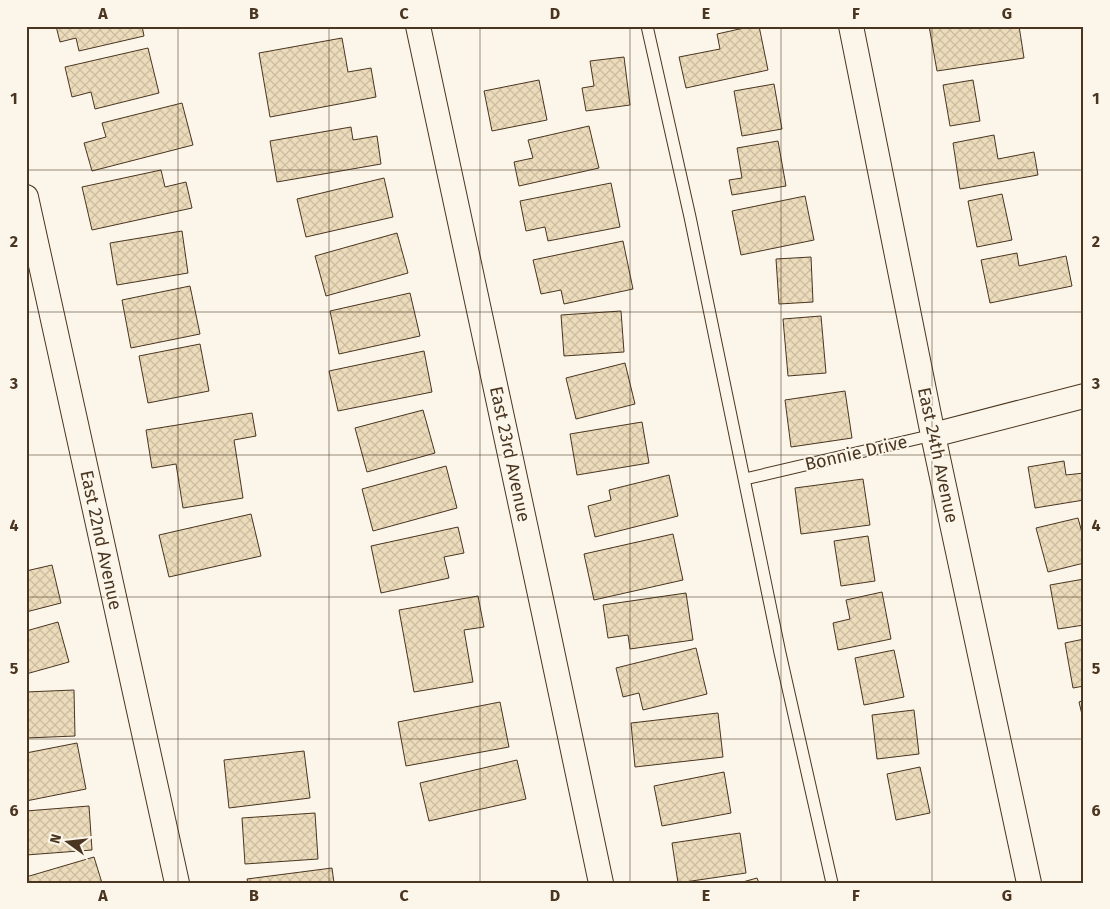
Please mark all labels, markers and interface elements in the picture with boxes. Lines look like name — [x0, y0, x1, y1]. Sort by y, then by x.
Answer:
text: A — [97, 4, 108, 23]
text: B — [249, 4, 259, 23]
text: C — [399, 4, 409, 23]
text: D — [550, 4, 560, 23]
text: E — [702, 4, 710, 23]
text: F — [852, 4, 860, 23]
text: G — [1002, 4, 1012, 23]
text: 1 — [10, 89, 18, 108]
text: 1 — [1092, 89, 1100, 108]
text: 2 — [10, 232, 18, 251]
text: 2 — [1092, 232, 1100, 251]
text: 3 — [9, 374, 18, 393]
text: 3 — [1091, 374, 1100, 393]
street label: East 23rd Avenue — [485, 384, 535, 524]
street label: East 24th Avenue — [913, 385, 963, 525]
street label: Bonnie Drive — [803, 431, 909, 475]
street label: East 22nd Avenue — [75, 468, 127, 612]
text: 4 — [9, 516, 19, 535]
text: 4 — [1091, 516, 1101, 535]
text: 5 — [10, 659, 19, 678]
text: 5 — [1092, 659, 1101, 678]
text: 6 — [9, 801, 19, 820]
text: 6 — [1091, 801, 1101, 820]
north arrow — [42, 816, 92, 866]
text: N — [47, 832, 65, 845]
text: A — [97, 886, 108, 905]
text: B — [249, 886, 259, 905]
text: C — [399, 886, 409, 905]
text: D — [550, 886, 560, 905]
text: E — [702, 886, 710, 905]
text: F — [852, 886, 860, 905]
text: G — [1002, 886, 1012, 905]

